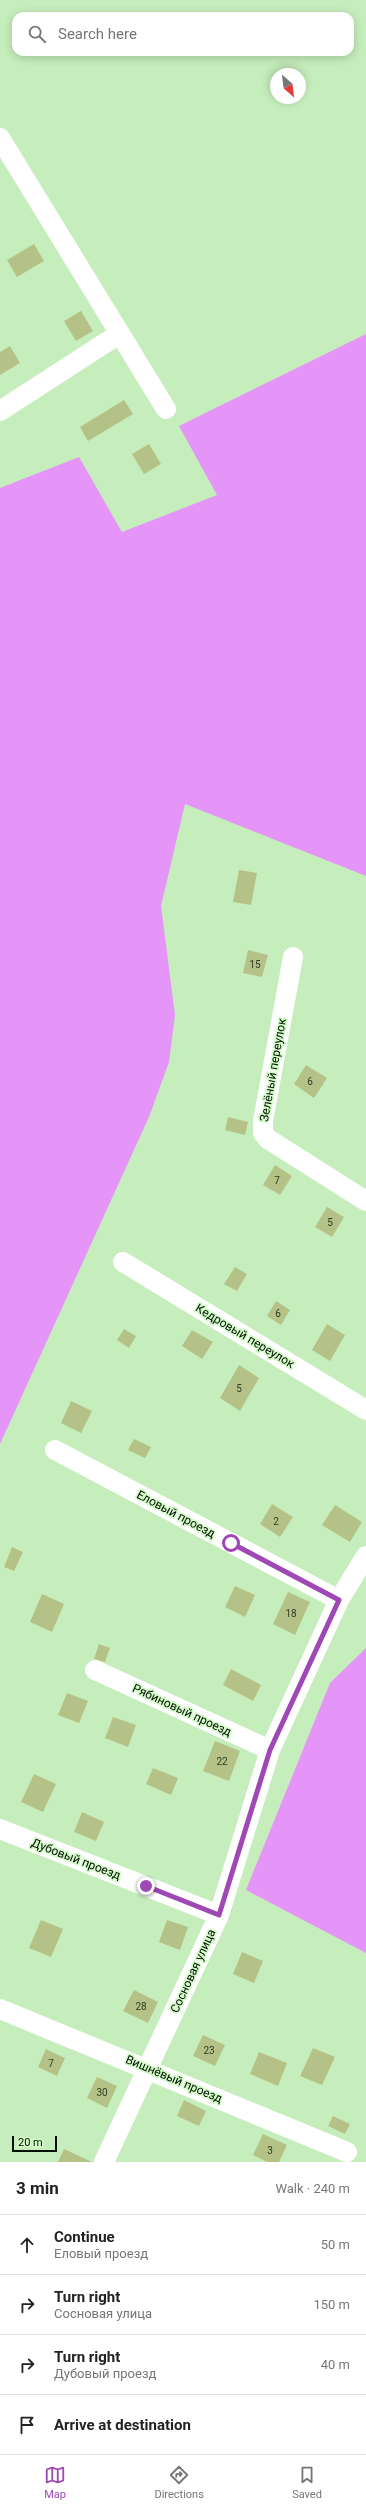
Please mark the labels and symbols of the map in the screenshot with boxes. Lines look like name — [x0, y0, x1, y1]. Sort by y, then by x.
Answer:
north arrow — [270, 68, 306, 104]
house number: 15 — [249, 959, 261, 970]
street label: Зелёный переулок — [257, 1017, 289, 1123]
house number: 6 — [307, 1076, 313, 1087]
house number: 7 — [274, 1175, 280, 1186]
house number: 5 — [327, 1217, 333, 1228]
street label: Кедровый переулок — [193, 1301, 297, 1371]
house number: 6 — [275, 1308, 281, 1319]
house number: 5 — [236, 1383, 242, 1394]
street label: Еловый проезд — [134, 1487, 218, 1541]
house number: 2 — [273, 1516, 279, 1527]
route start — [222, 1534, 240, 1552]
house number: 18 — [285, 1608, 297, 1619]
street label: Рябиновый проезд — [130, 1681, 234, 1739]
house number: 22 — [216, 1756, 228, 1767]
street label: Дубовый проезд — [29, 1836, 123, 1882]
route end — [137, 1877, 155, 1895]
street label: Сосновая улица — [168, 1927, 218, 2015]
house number: 28 — [135, 2001, 147, 2012]
house number: 23 — [203, 2045, 215, 2056]
street label: Вишнёвый проезд — [124, 2052, 224, 2106]
house number: 7 — [48, 2058, 54, 2069]
house number: 30 — [96, 2087, 108, 2098]
scale bar — [12, 2134, 57, 2153]
house number: 3 — [267, 2145, 273, 2156]

